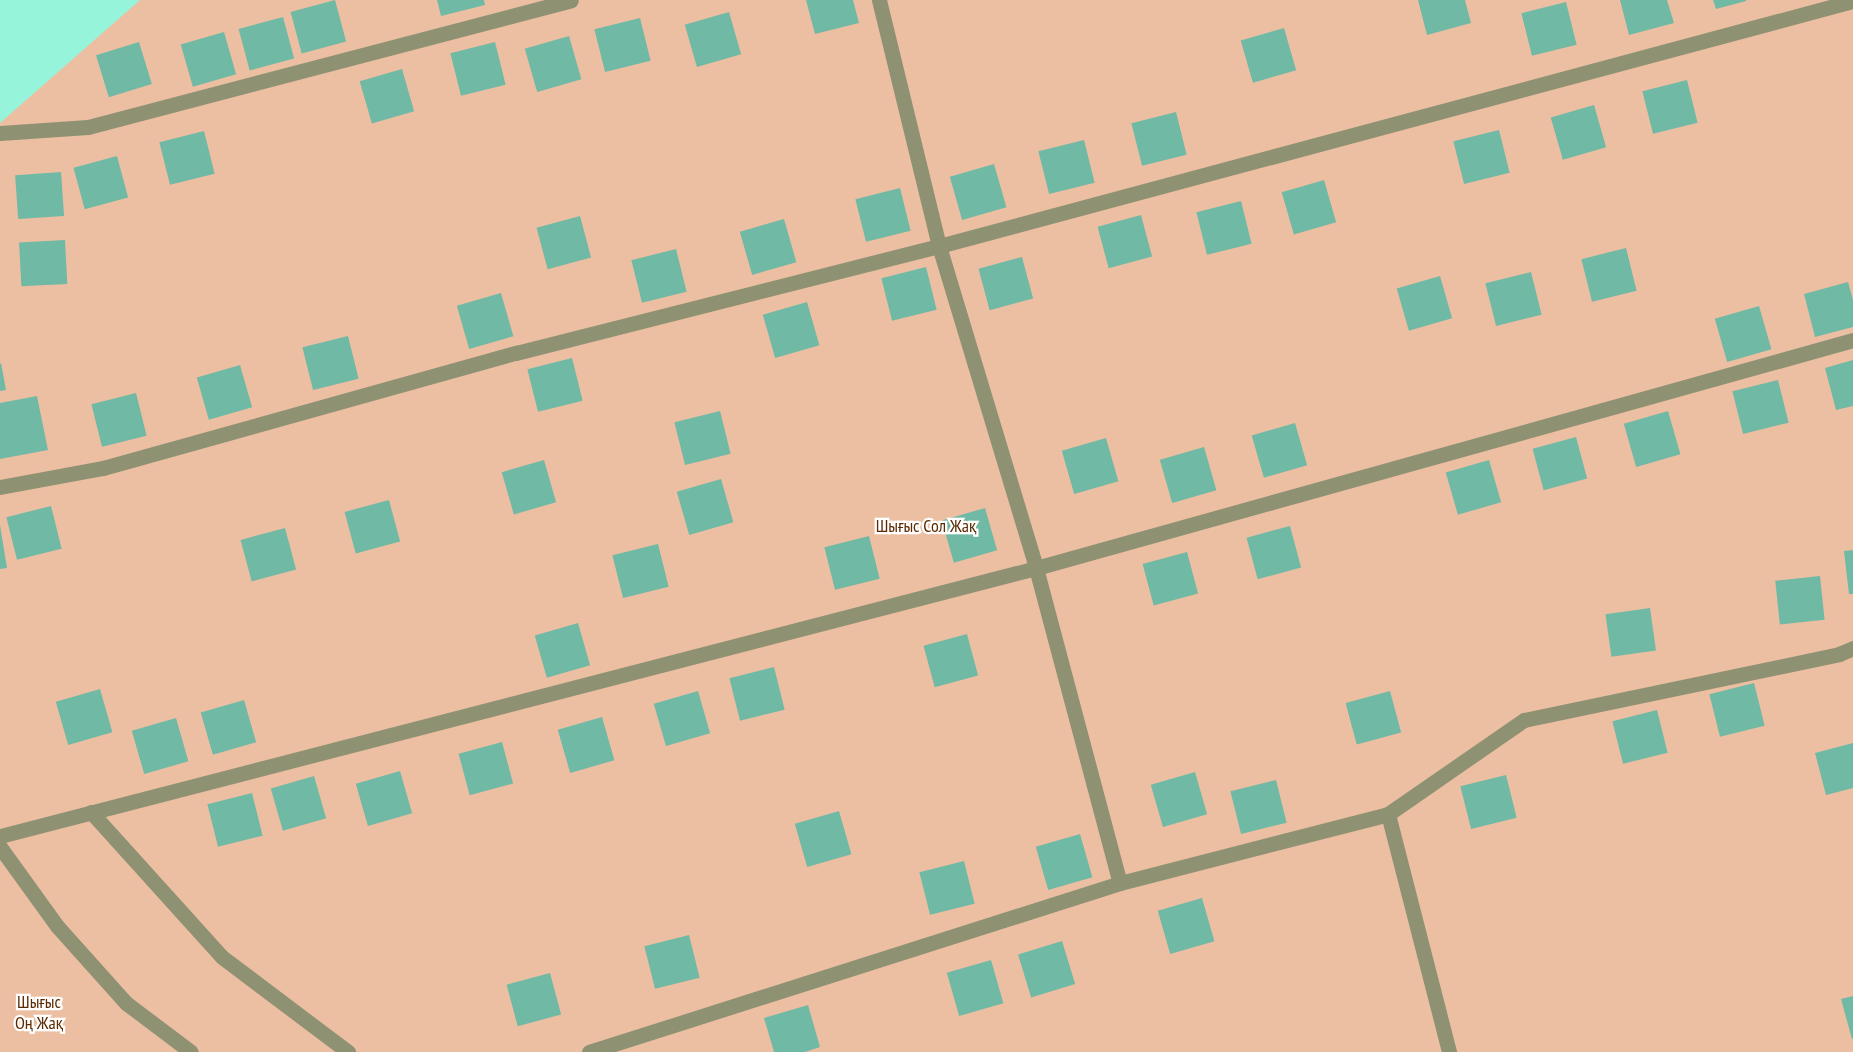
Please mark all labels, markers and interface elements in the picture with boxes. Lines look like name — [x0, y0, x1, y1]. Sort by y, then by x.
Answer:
park label: Шығыс Сол Жақ — [876, 515, 976, 537]
park label: Шығыс Оң Жақ — [15, 992, 63, 1034]

